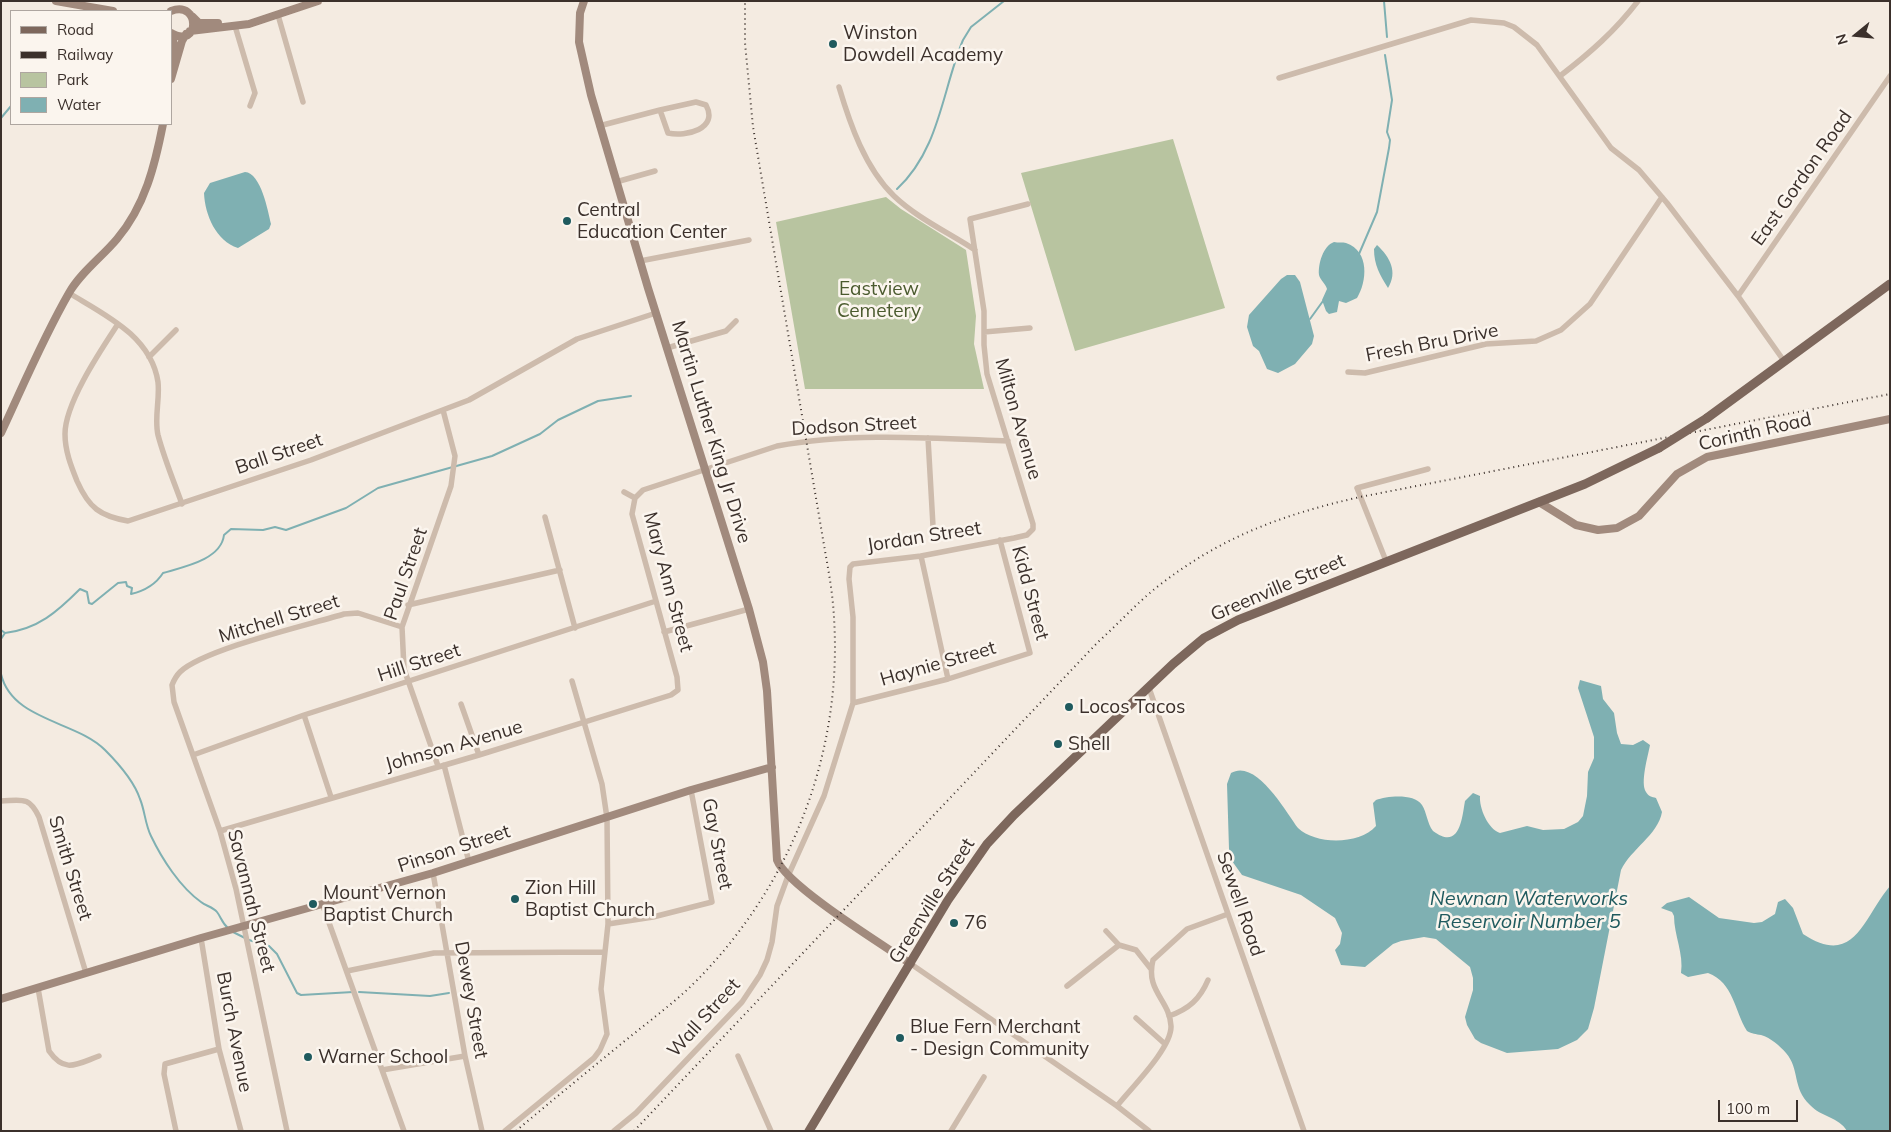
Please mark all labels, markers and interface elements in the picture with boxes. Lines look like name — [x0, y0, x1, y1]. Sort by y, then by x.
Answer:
legend — [10, 10, 172, 125]
north arrow — [1831, 10, 1881, 60]
text: Road — [57, 20, 94, 39]
place label: Winston Dowdell Academy — [843, 22, 1003, 66]
text: N — [1832, 32, 1852, 47]
marker: Winston Dowdell Academy — [827, 38, 839, 50]
text: Railway — [57, 45, 113, 64]
text: Park — [57, 70, 89, 89]
text: Water — [57, 95, 101, 114]
street label: East Gordon Road — [1747, 106, 1857, 250]
place label: Central Education Center — [577, 199, 727, 243]
marker: Central Education Center — [561, 215, 573, 227]
park label: Eastview Cemetery — [837, 278, 921, 322]
street label: Martin Luther King Jr Drive — [666, 318, 756, 546]
street label: Fresh Bru Drive — [1364, 319, 1500, 367]
street label: Milton Avenue — [990, 356, 1046, 482]
street label: Corinth Road — [1696, 408, 1814, 456]
street label: Dodson Street — [791, 411, 917, 441]
street label: Ball Street — [232, 428, 326, 480]
street label: Mary Ann Street — [638, 510, 698, 654]
street label: Jordan Street — [865, 517, 983, 557]
street label: Paul Street — [380, 525, 432, 623]
street label: Kidd Street — [1006, 543, 1054, 643]
street label: Greenville Street — [1207, 549, 1349, 627]
street label: Mitchell Street — [216, 590, 342, 648]
street label: Haynie Street — [877, 637, 999, 691]
street label: Hill Street — [375, 639, 463, 687]
place label: Locos Tacos — [1079, 696, 1185, 718]
marker: Locos Tacos — [1063, 701, 1075, 713]
street label: Johnson Avenue — [383, 715, 525, 777]
place label: Shell — [1068, 733, 1110, 755]
marker: Shell — [1052, 738, 1064, 750]
street label: Gay Street — [697, 796, 737, 892]
street label: Smith Street — [43, 813, 97, 923]
street label: Pinson Street — [395, 820, 513, 878]
street label: Savannah Street — [222, 827, 280, 975]
street label: Greenville Street — [884, 834, 980, 968]
street label: Sewell Road — [1211, 849, 1269, 959]
place label: Zion Hill Baptist Church — [525, 877, 655, 921]
place label: Mount Vernon Baptist Church — [323, 882, 453, 926]
water label: Newnan Waterworks Reservoir Number 5 — [1430, 887, 1628, 934]
marker: Zion Hill Baptist Church — [509, 893, 521, 905]
marker: Mount Vernon Baptist Church — [307, 898, 319, 910]
place label: 76 — [964, 912, 987, 934]
marker: 76 — [948, 917, 960, 929]
street label: Dewey Street — [449, 940, 493, 1060]
street label: Burch Avenue — [211, 970, 257, 1094]
street label: Wall Street — [663, 974, 745, 1062]
place label: Blue Fern Merchant - Design Community — [910, 1016, 1089, 1060]
marker: Blue Fern Merchant - Design Community — [894, 1032, 906, 1044]
place label: Warner School — [318, 1046, 448, 1068]
marker: Warner School — [302, 1051, 314, 1063]
scale bar — [1721, 1090, 1801, 1122]
text: 100 m — [1726, 1099, 1770, 1118]

